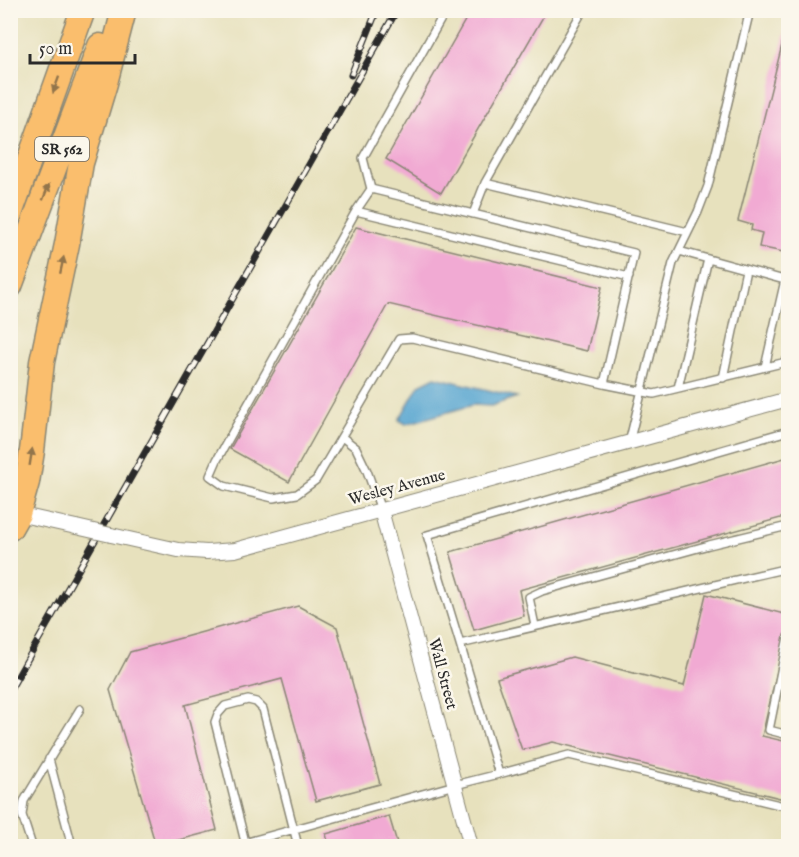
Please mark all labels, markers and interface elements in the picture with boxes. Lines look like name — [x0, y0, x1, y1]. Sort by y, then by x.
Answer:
scale bar — [30, 27, 135, 65]
text: 50 m — [39, 38, 72, 61]
one-way arrow — [51, 77, 61, 95]
road number: SR 562 — [35, 137, 89, 161]
one-way arrow — [42, 183, 51, 201]
one-way arrow — [58, 256, 68, 274]
one-way arrow — [27, 448, 36, 467]
street label: Wesley Avenue — [346, 465, 448, 511]
street label: Wall Street — [423, 636, 461, 712]

